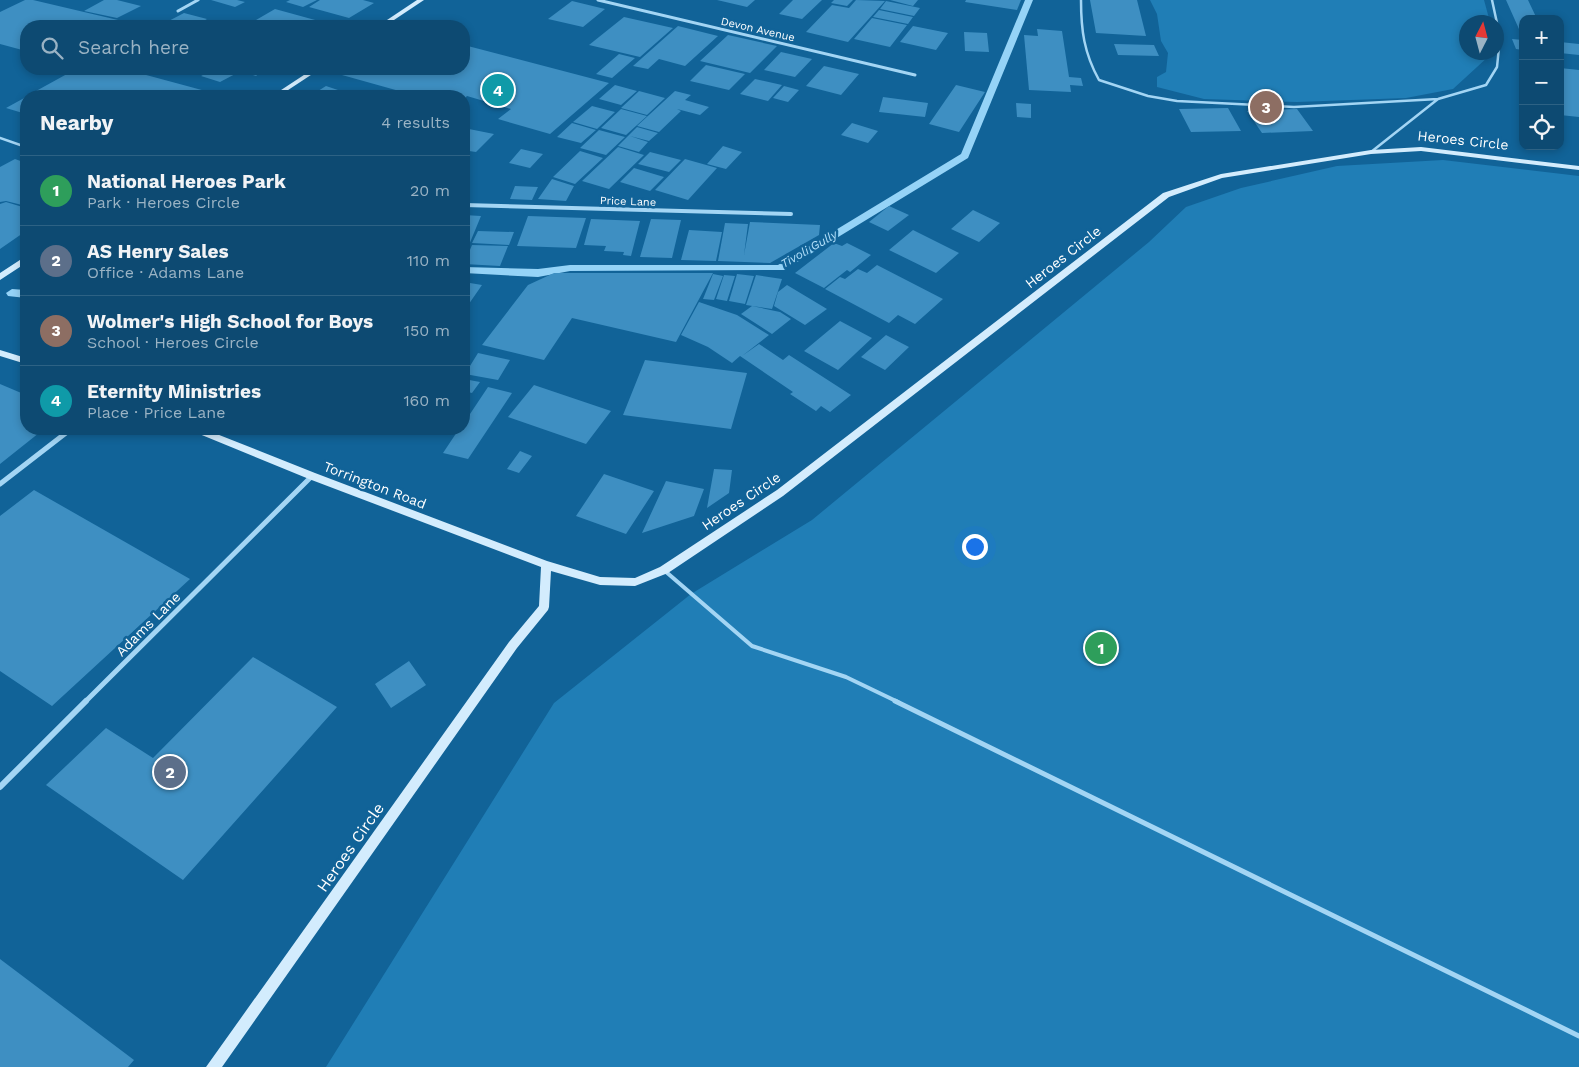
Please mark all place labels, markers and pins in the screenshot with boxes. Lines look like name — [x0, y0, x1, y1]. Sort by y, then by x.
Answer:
pin: 4 — [482, 71, 514, 109]
pin: 3 — [1250, 88, 1282, 126]
pin: 1 — [1085, 629, 1117, 667]
pin: 2 — [154, 753, 186, 791]

